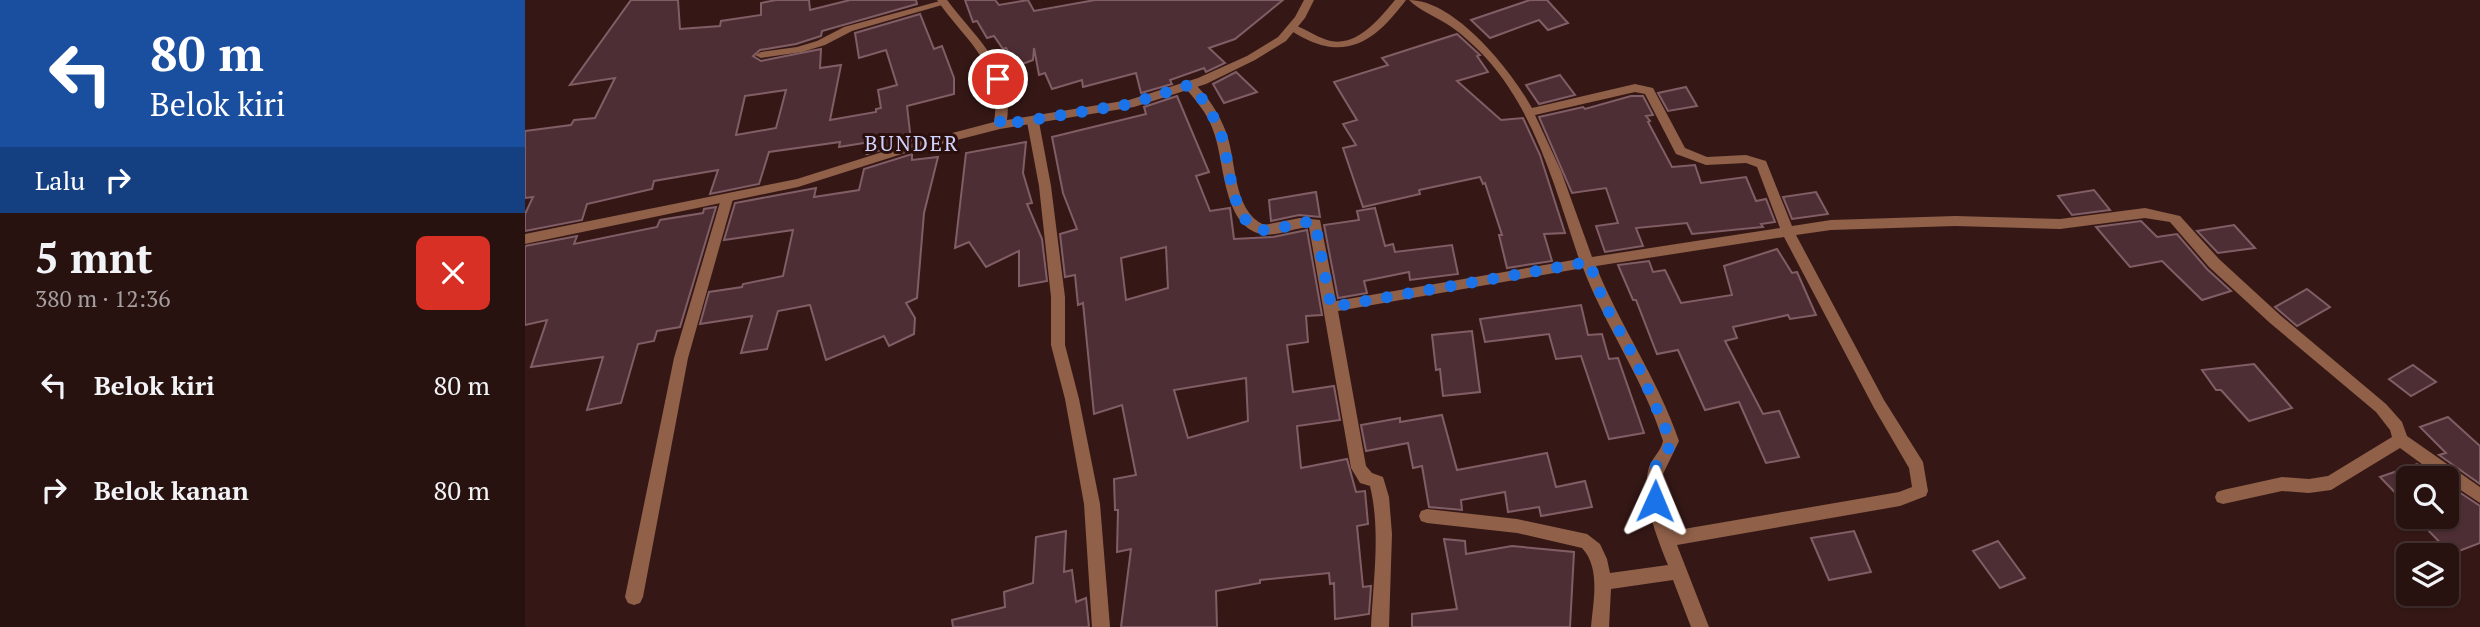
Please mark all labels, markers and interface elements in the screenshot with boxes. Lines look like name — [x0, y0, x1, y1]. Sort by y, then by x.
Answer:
text: 80 m — [150, 20, 264, 85]
icon: left — [35, 28, 126, 119]
pin — [968, 49, 1028, 109]
icon: arrive — [979, 60, 1017, 98]
text: Belok kiri — [150, 83, 285, 125]
district label: BUNDER — [865, 129, 959, 157]
icon: right — [99, 161, 137, 199]
text: Lalu — [35, 163, 85, 197]
text: 5 mnt — [35, 229, 153, 285]
button: close — [416, 236, 490, 310]
text: 380 m · 12:36 — [35, 283, 170, 314]
icon: left — [35, 366, 73, 404]
text: Belok kiri — [94, 368, 215, 402]
text: 80 m — [434, 368, 490, 402]
position arrow — [1618, 464, 1692, 538]
map controls — [2396, 466, 2459, 606]
button: search — [2396, 466, 2459, 529]
icon: right — [35, 471, 73, 509]
text: Belok kanan — [94, 473, 249, 507]
text: 80 m — [434, 473, 490, 507]
button: layers — [2396, 543, 2459, 606]

